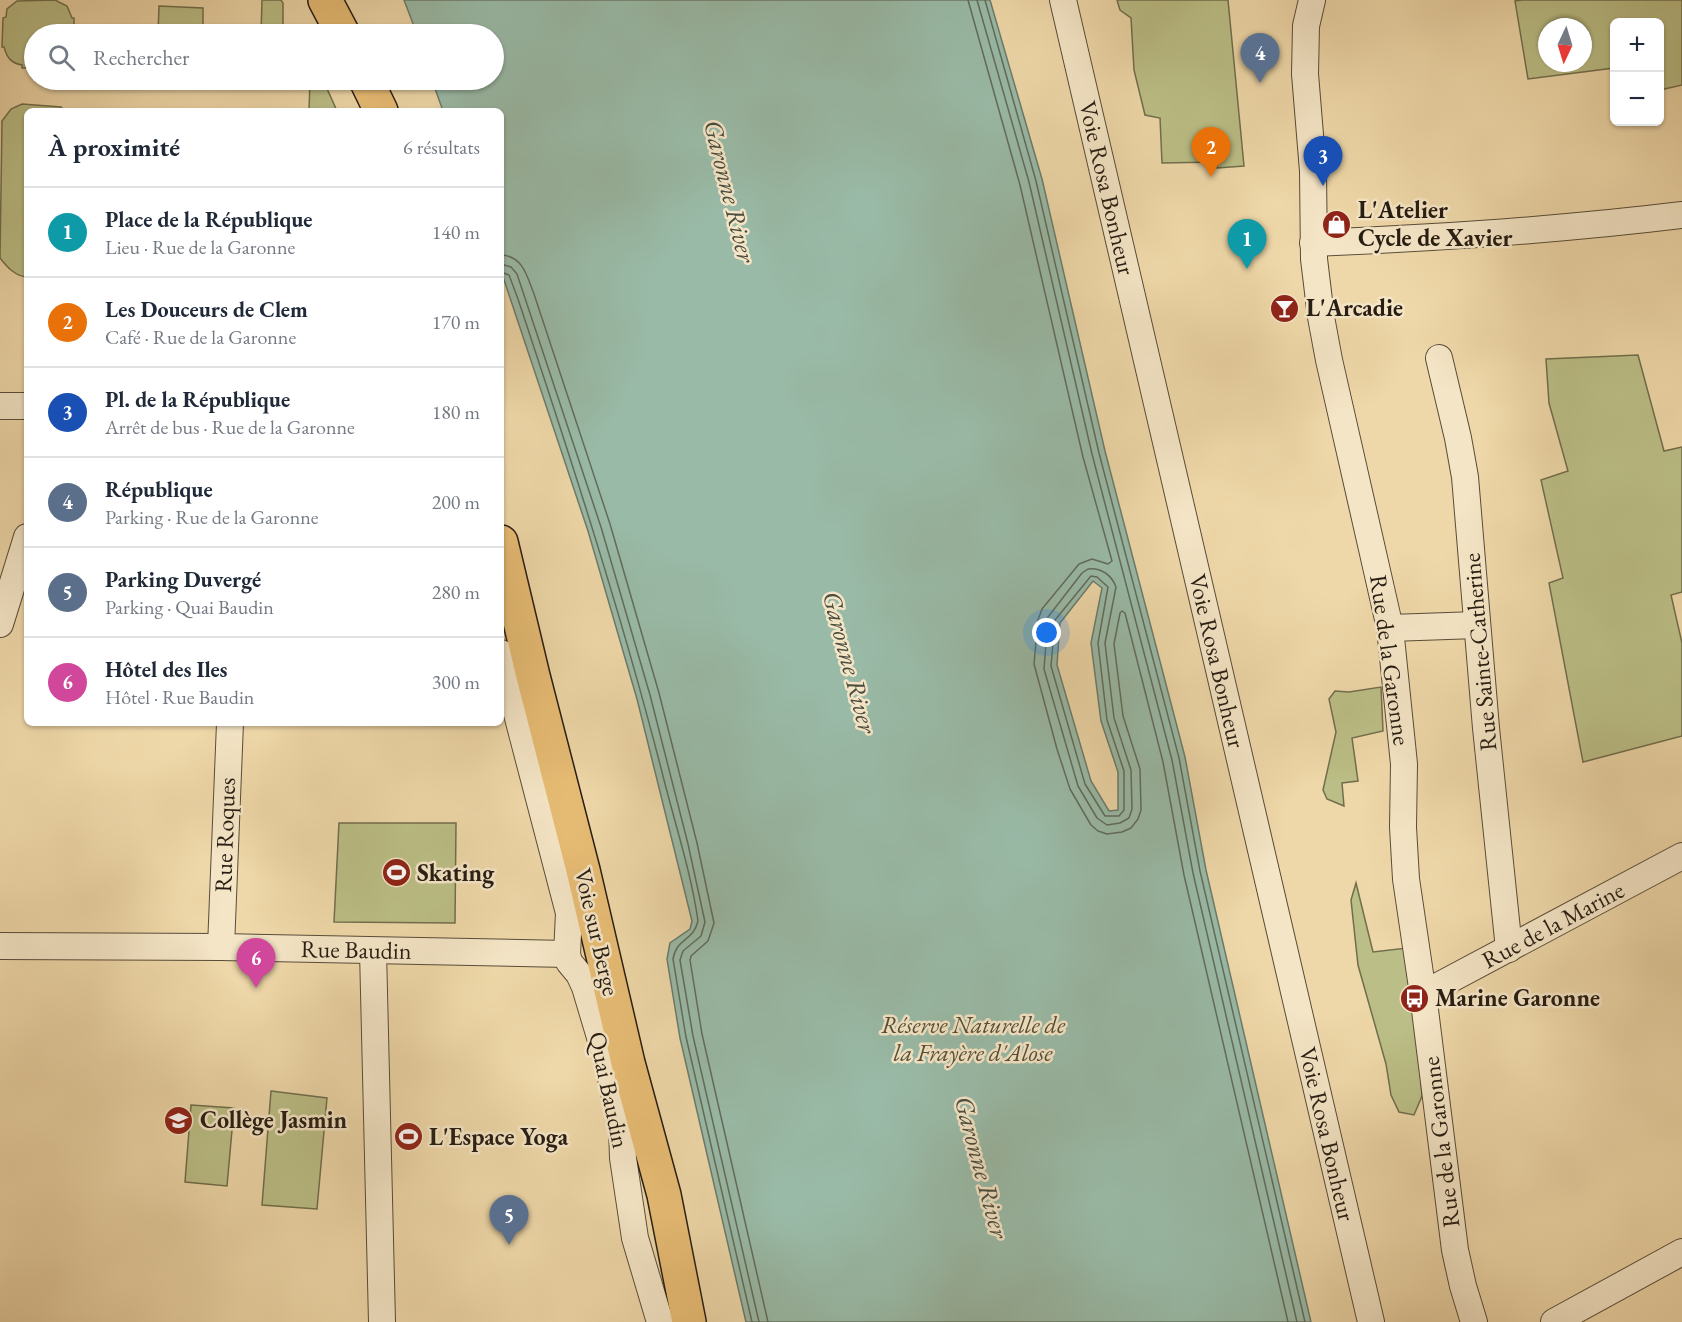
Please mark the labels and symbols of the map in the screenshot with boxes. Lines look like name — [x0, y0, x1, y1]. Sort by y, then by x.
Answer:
north arrow — [1538, 18, 1592, 72]
pin: 4 — [1240, 34, 1280, 83]
street label: Voie Rosa Bonheur — [1072, 98, 1143, 278]
water label: Garonne River — [696, 116, 764, 267]
pin: 2 — [1192, 128, 1230, 177]
pin: 3 — [1304, 136, 1342, 186]
place label: L'Atelier Cycle de Xavier — [1358, 194, 1512, 254]
shop icon: L'Atelier Cycle de Xavier — [1321, 208, 1353, 240]
pin: 1 — [1228, 220, 1266, 269]
bar icon: L'Arcadie — [1269, 292, 1301, 324]
place label: L'Arcadie — [1306, 292, 1403, 323]
street label: Rue Sainte-Catherine — [1455, 552, 1504, 752]
street label: Voie Rosa Bonheur — [1182, 571, 1253, 751]
street label: Rue de la Garonne — [1363, 573, 1418, 747]
water label: Garonne River — [815, 587, 886, 738]
your location — [1032, 618, 1061, 647]
street label: Rue Roques — [207, 777, 242, 893]
sports icon: Skating — [380, 857, 412, 889]
place label: Skating — [417, 857, 495, 889]
street label: Voie sur Berge — [568, 865, 627, 999]
street label: Rue de la Marine — [1476, 874, 1629, 975]
street label: Rue Baudin — [300, 933, 412, 966]
pin: 6 — [236, 938, 276, 988]
bus stop icon: Marine Garonne — [1398, 982, 1430, 1014]
place label: Marine Garonne — [1435, 982, 1600, 1013]
park label: Réserve Naturelle de la Frayère d'Alose — [881, 1009, 1066, 1068]
street label: Quai Baudin — [582, 1029, 637, 1151]
street label: Voie Rosa Bonheur — [1292, 1044, 1363, 1224]
street label: Rue de la Garonne — [1415, 1055, 1466, 1229]
water label: Garonne River — [947, 1092, 1018, 1243]
school or university icon: Collège Jasmin — [163, 1104, 195, 1136]
place label: Collège Jasmin — [200, 1104, 348, 1136]
sports icon: L'Espace Yoga — [392, 1121, 424, 1153]
place label: L'Espace Yoga — [429, 1121, 569, 1153]
pin: 5 — [490, 1196, 528, 1245]

